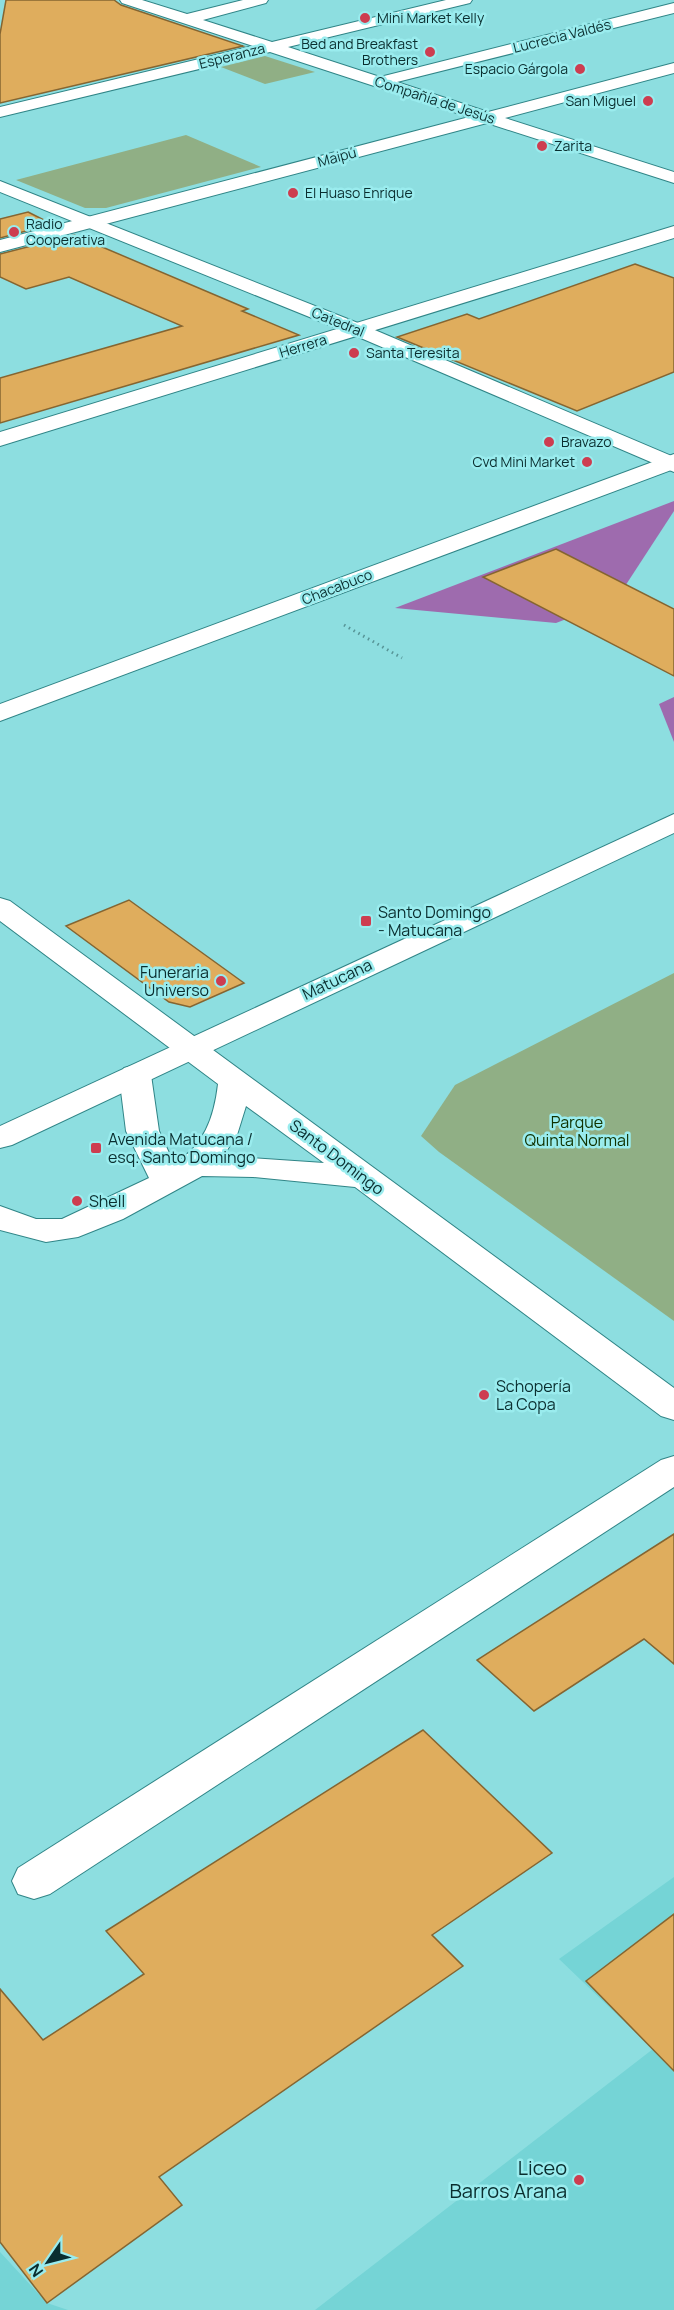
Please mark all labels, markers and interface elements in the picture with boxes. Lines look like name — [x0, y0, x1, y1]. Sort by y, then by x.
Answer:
place label: Mini Market Kelly — [377, 8, 485, 27]
marker: Mini Market Kelly — [358, 11, 372, 25]
street label: Lucrecia Valdés — [511, 14, 613, 57]
place label: Bed and Breakfast Brothers — [301, 34, 418, 69]
street label: Esperanza — [197, 38, 267, 73]
marker: Bed and Breakfast Brothers — [423, 45, 437, 59]
place label: Espacio Gárgola — [465, 59, 568, 78]
marker: Espacio Gárgola — [573, 62, 587, 76]
street label: Compañía de Jesús — [373, 71, 498, 128]
place label: San Miguel — [565, 91, 636, 110]
marker: San Miguel — [641, 94, 655, 108]
place label: Zarita — [554, 136, 592, 155]
marker: Zarita — [535, 139, 549, 153]
street label: Maipú — [315, 142, 358, 171]
place label: El Huaso Enrique — [305, 183, 413, 202]
marker: El Huaso Enrique — [286, 186, 300, 200]
place label: Radio Cooperativa — [26, 214, 105, 249]
marker: Radio Cooperativa — [7, 225, 21, 239]
street label: Catedral — [309, 302, 367, 341]
street label: Herrera — [277, 329, 329, 362]
place label: Santa Teresita — [366, 343, 459, 362]
marker: Santa Teresita — [347, 346, 361, 360]
place label: Bravazo — [561, 432, 611, 451]
marker: Bravazo — [542, 435, 556, 449]
place label: Cvd Mini Market — [472, 452, 575, 471]
marker: Cvd Mini Market — [580, 455, 594, 469]
street label: Chacabuco — [299, 564, 375, 609]
place label: Santo Domingo - Matucana — [378, 901, 491, 941]
marker: Santo Domingo - Matucana — [359, 914, 373, 928]
street label: Matucana — [299, 953, 375, 1005]
place label: Funeraria Universo — [140, 961, 209, 1001]
marker: Funeraria Universo — [214, 974, 228, 988]
park label: Parque Quinta Normal — [524, 1111, 630, 1151]
street label: Santo Domingo — [285, 1114, 389, 1200]
place label: Avenida Matucana / esq. Santo Domingo — [108, 1128, 255, 1168]
marker: Avenida Matucana / esq. Santo Domingo — [89, 1141, 103, 1155]
place label: Shell — [89, 1190, 125, 1212]
marker: Shell — [70, 1194, 84, 1208]
place label: Schopería La Copa — [496, 1375, 571, 1415]
marker: Schopería La Copa — [477, 1388, 491, 1402]
place label: Liceo Barros Arana — [450, 2154, 567, 2204]
marker: Liceo Barros Arana — [572, 2173, 586, 2187]
north arrow — [18, 2232, 78, 2292]
text: N — [23, 2260, 48, 2282]

